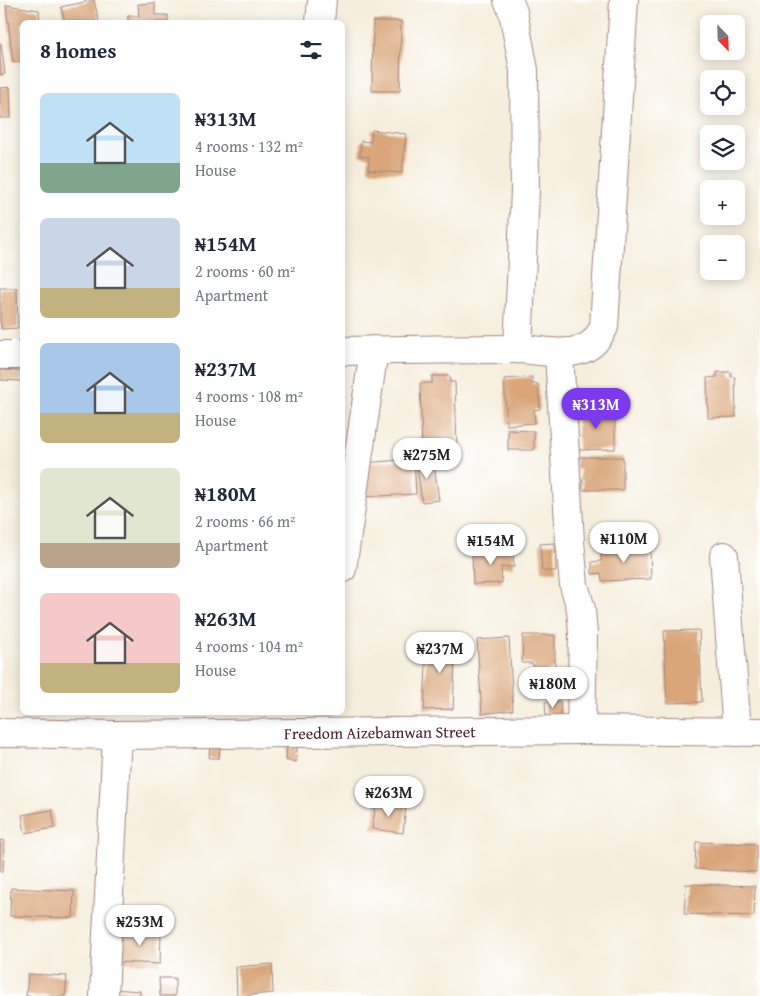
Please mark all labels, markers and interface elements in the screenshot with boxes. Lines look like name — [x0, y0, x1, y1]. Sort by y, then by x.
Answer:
north arrow — [700, 15, 745, 60]
map controls — [700, 15, 745, 280]
text: 8 homes — [40, 35, 116, 66]
icon: filters — [297, 36, 325, 64]
button: locate — [700, 70, 745, 115]
text: ₦313M — [195, 103, 257, 134]
icon: home — [80, 113, 140, 173]
button: layers — [700, 125, 745, 170]
text: 4 rooms · 132 m² — [195, 134, 303, 158]
text: House — [195, 158, 236, 182]
button: + — [700, 180, 745, 225]
text: ₦154M — [195, 228, 257, 259]
button: − — [700, 235, 745, 280]
icon: home — [80, 238, 140, 298]
text: 2 rooms · 60 m² — [195, 259, 295, 283]
text: Apartment — [195, 283, 268, 307]
text: ₦237M — [195, 353, 257, 384]
icon: home — [80, 363, 140, 423]
text: 4 rooms · 108 m² — [195, 384, 303, 408]
pin: ₦313M — [561, 388, 631, 430]
text: ₦313M — [573, 392, 619, 416]
text: House — [195, 408, 236, 432]
pin: ₦275M — [392, 438, 462, 480]
text: ₦275M — [404, 442, 450, 466]
text: ₦180M — [195, 478, 257, 509]
icon: home — [80, 488, 140, 548]
text: 2 rooms · 66 m² — [195, 509, 295, 533]
pin: ₦110M — [589, 522, 659, 564]
pin: ₦154M — [456, 524, 526, 566]
text: ₦110M — [601, 526, 647, 550]
text: ₦154M — [468, 528, 514, 552]
text: Apartment — [195, 533, 268, 557]
text: ₦263M — [195, 603, 257, 634]
icon: home — [80, 613, 140, 673]
pin: ₦237M — [405, 632, 475, 674]
text: 4 rooms · 104 m² — [195, 634, 303, 658]
text: ₦237M — [417, 636, 463, 660]
text: House — [195, 658, 236, 682]
pin: ₦180M — [518, 666, 588, 709]
text: ₦180M — [530, 671, 576, 695]
street label: Freedom Aizebamwan Street — [284, 719, 476, 745]
pin: ₦263M — [354, 776, 424, 818]
text: ₦263M — [366, 780, 412, 804]
pin: ₦253M — [105, 904, 175, 947]
text: ₦253M — [117, 909, 163, 933]

